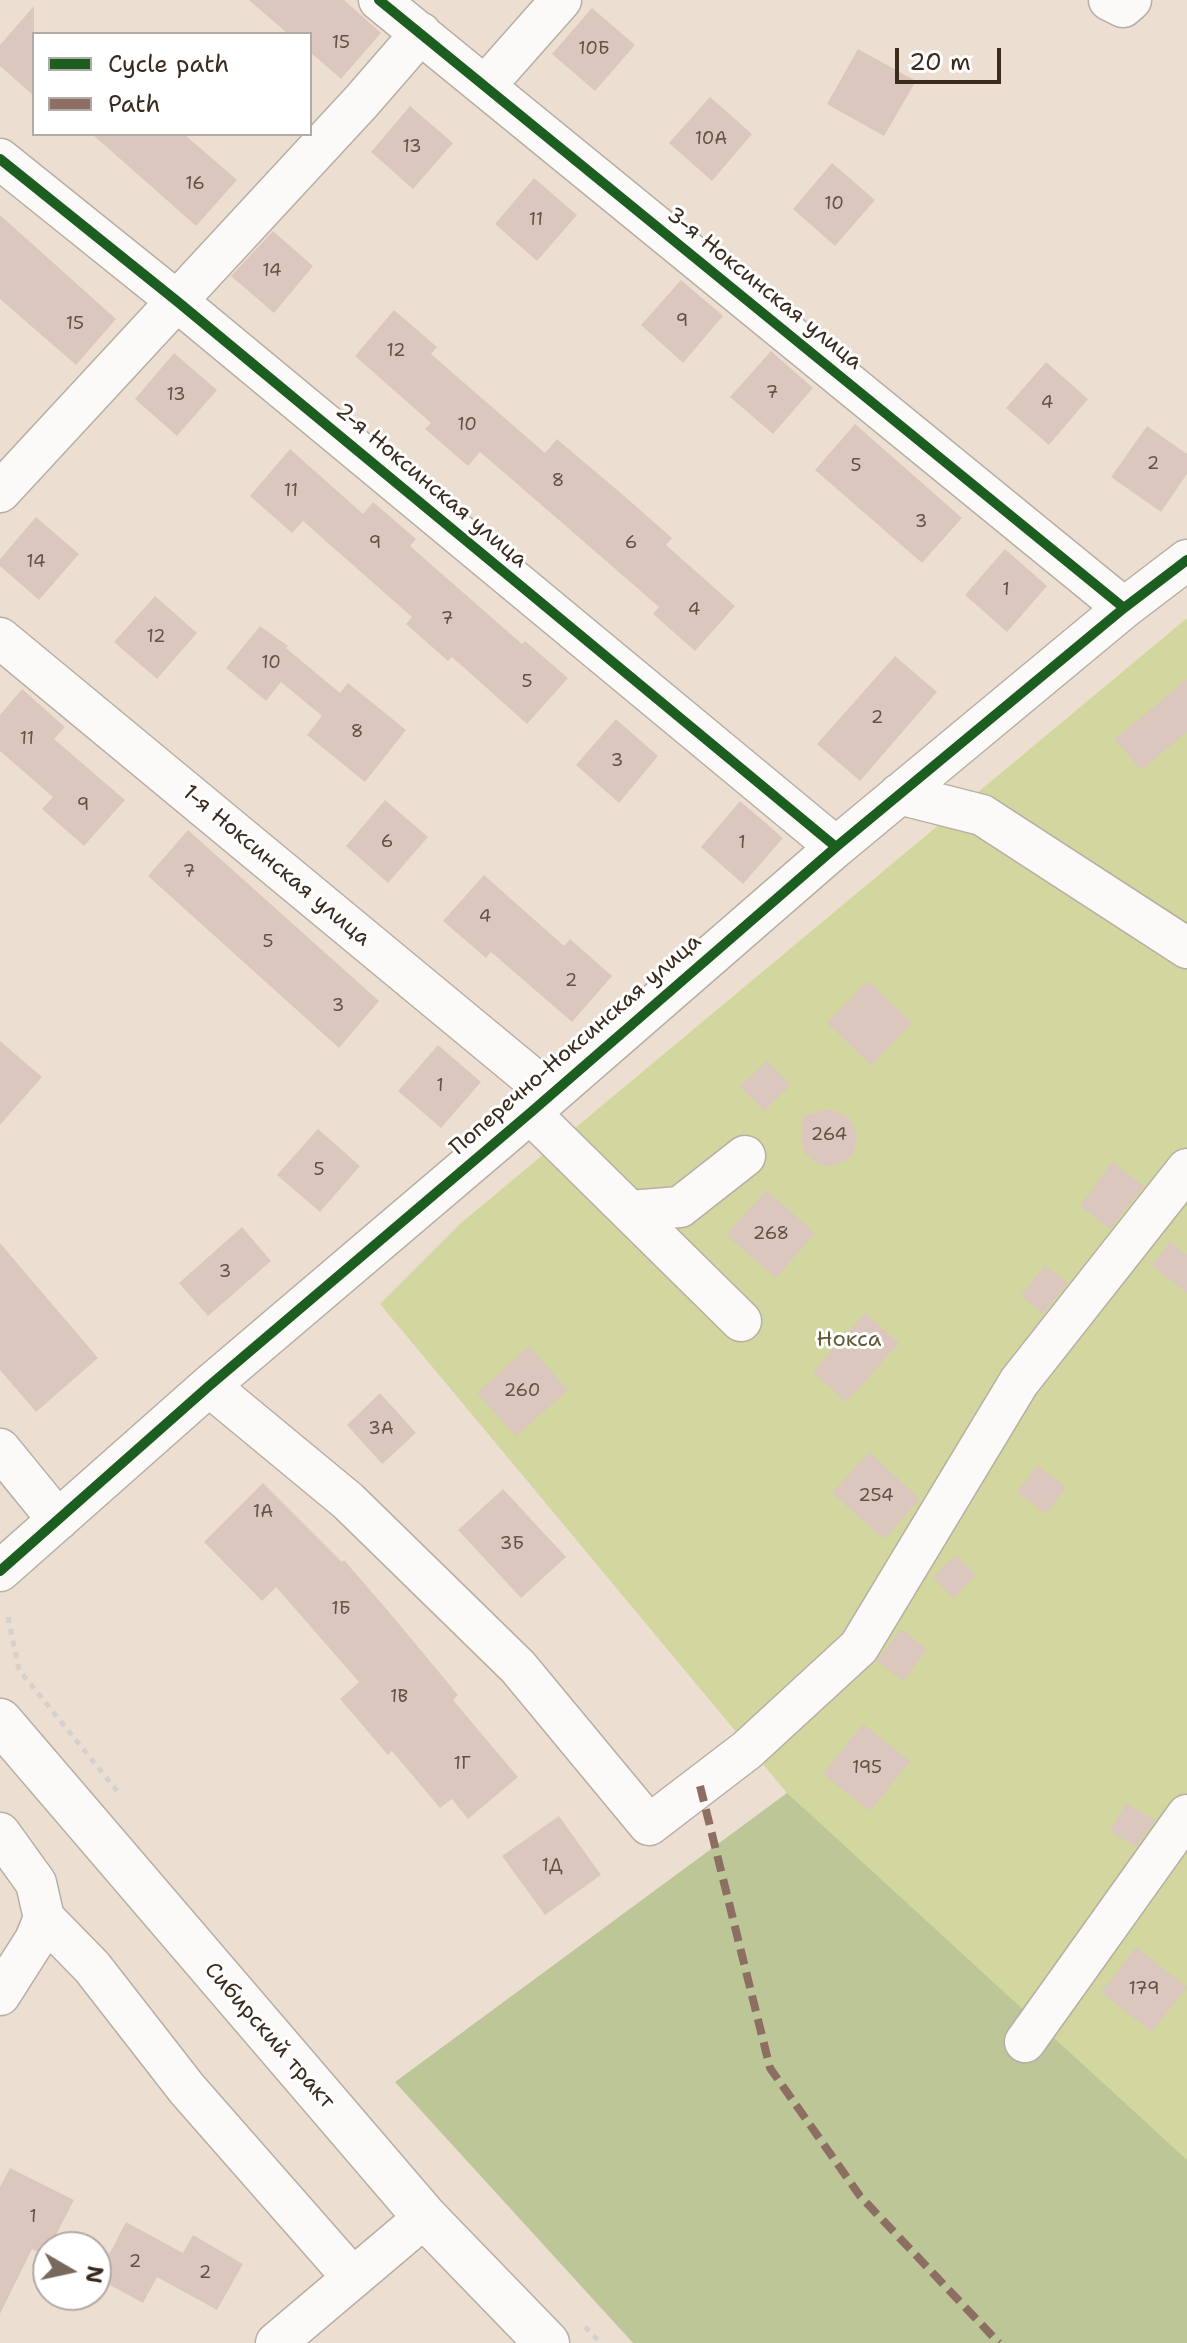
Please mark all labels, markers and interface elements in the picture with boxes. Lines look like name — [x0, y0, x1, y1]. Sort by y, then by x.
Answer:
legend — [32, 32, 312, 136]
house number: 15 — [332, 32, 350, 54]
scale bar — [899, 32, 1005, 82]
house number: 10Б — [578, 38, 610, 60]
text: 20 m — [909, 46, 971, 78]
text: Cycle path — [108, 48, 229, 80]
text: Path — [108, 88, 160, 120]
house number: 10А — [695, 128, 727, 150]
house number: 13 — [402, 136, 422, 158]
house number: 16 — [185, 173, 205, 195]
house number: 10 — [824, 193, 844, 215]
street label: 3-я Ноксинская улица — [661, 202, 867, 376]
house number: 11 — [529, 209, 543, 231]
house number: 14 — [262, 260, 282, 282]
house number: 9 — [676, 310, 688, 332]
house number: 15 — [66, 313, 84, 335]
house number: 12 — [386, 340, 406, 362]
house number: 7 — [766, 382, 778, 404]
house number: 13 — [166, 384, 186, 406]
house number: 4 — [1041, 392, 1053, 414]
street label: 2-я Ноксинская улица — [330, 398, 532, 574]
house number: 10 — [457, 414, 477, 436]
house number: 2 — [1147, 453, 1159, 475]
house number: 5 — [850, 455, 862, 477]
house number: 8 — [552, 470, 564, 492]
house number: 11 — [284, 480, 298, 502]
house number: 3 — [915, 511, 927, 533]
house number: 9 — [369, 532, 381, 554]
house number: 6 — [625, 532, 637, 554]
house number: 14 — [26, 551, 46, 573]
house number: 1 — [1002, 579, 1010, 601]
house number: 4 — [688, 599, 700, 621]
house number: 7 — [441, 608, 453, 630]
house number: 12 — [146, 626, 166, 648]
house number: 10 — [261, 652, 281, 674]
house number: 5 — [521, 671, 533, 693]
house number: 2 — [871, 707, 883, 729]
house number: 8 — [351, 721, 363, 743]
house number: 11 — [20, 728, 34, 750]
house number: 3 — [611, 750, 623, 772]
street label: 1-я Ноксинская улица — [177, 780, 375, 952]
house number: 9 — [77, 794, 89, 816]
house number: 6 — [381, 831, 393, 853]
house number: 1 — [738, 832, 746, 854]
house number: 7 — [183, 861, 195, 883]
house number: 4 — [479, 906, 491, 928]
street label: Поперечно-Ноксинская улица — [445, 929, 707, 1161]
house number: 5 — [262, 931, 274, 953]
house number: 2 — [565, 970, 577, 992]
house number: 3 — [332, 995, 344, 1017]
house number: 1 — [436, 1075, 444, 1097]
house number: 264 — [811, 1124, 847, 1146]
house number: 5 — [313, 1159, 325, 1181]
house number: 268 — [753, 1223, 789, 1245]
house number: 3 — [219, 1261, 231, 1283]
park label: Нокса — [817, 1327, 881, 1353]
house number: 260 — [504, 1380, 540, 1402]
house number: 3А — [368, 1418, 394, 1440]
house number: 254 — [858, 1485, 894, 1507]
house number: 1А — [253, 1501, 273, 1523]
house number: 3Б — [500, 1533, 524, 1555]
house number: 1Б — [331, 1598, 351, 1620]
house number: 1В — [390, 1686, 408, 1708]
house number: 1Г — [453, 1753, 471, 1775]
house number: 195 — [852, 1757, 882, 1779]
house number: 1Д — [541, 1855, 563, 1877]
street label: Сибирский тракт — [198, 1957, 340, 2115]
house number: 179 — [1128, 1978, 1160, 2000]
house number: 1 — [29, 2206, 37, 2228]
north arrow — [32, 2231, 112, 2311]
house number: 2 — [129, 2251, 141, 2273]
house number: 2 — [199, 2262, 211, 2284]
text: N — [79, 2264, 110, 2285]

